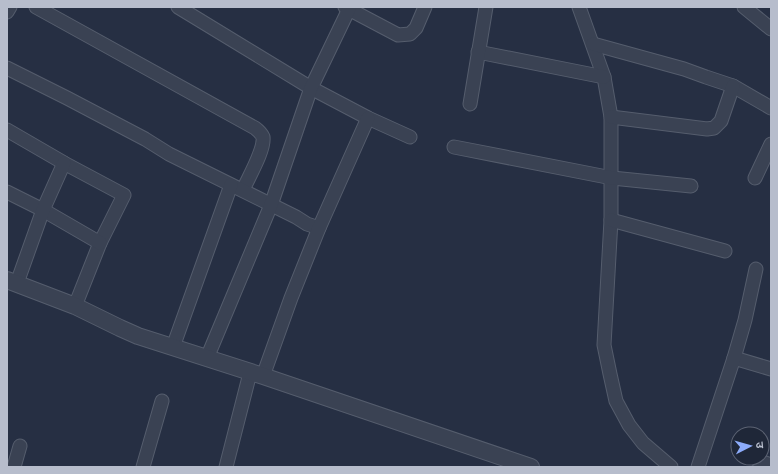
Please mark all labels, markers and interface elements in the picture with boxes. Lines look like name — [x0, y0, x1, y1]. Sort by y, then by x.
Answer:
north arrow — [730, 426, 770, 466]
text: उ — [752, 441, 768, 450]

